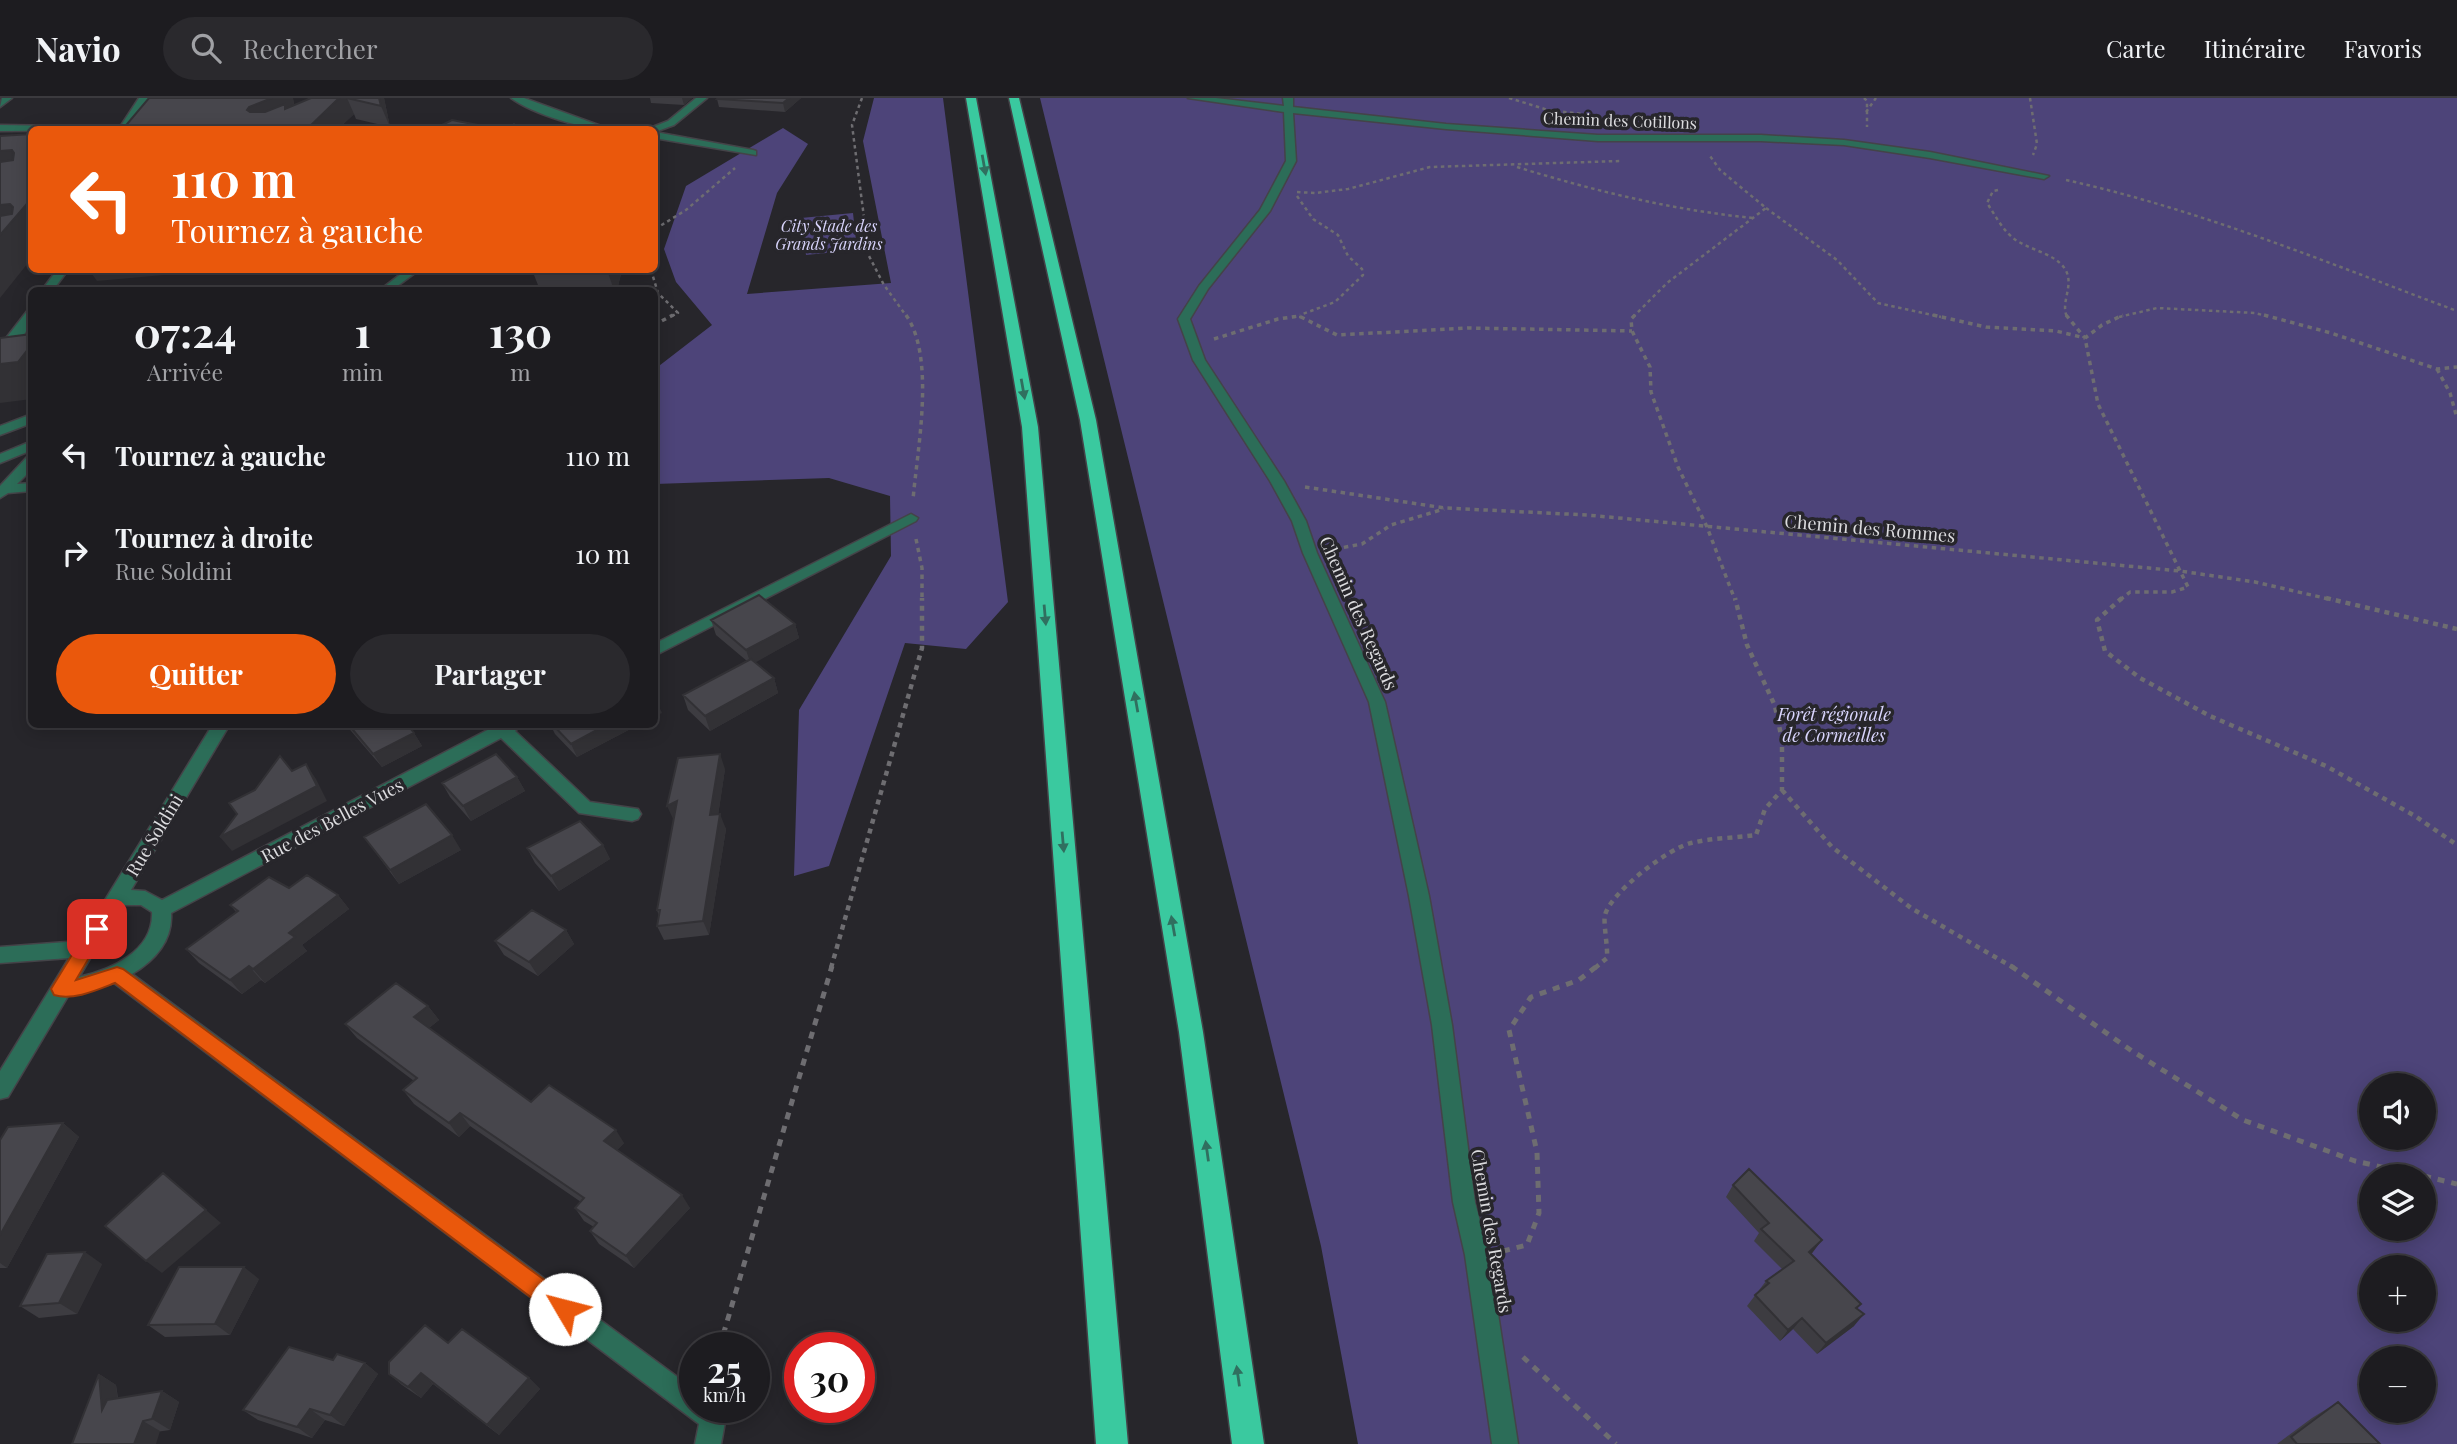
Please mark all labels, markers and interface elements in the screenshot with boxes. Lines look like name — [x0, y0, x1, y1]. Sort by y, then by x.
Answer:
search box — [163, 17, 653, 80]
text: Navio — [35, 26, 121, 70]
icon: search — [187, 29, 225, 67]
text: Rechercher — [243, 31, 378, 66]
text: Carte — [2106, 32, 2166, 64]
text: Itinéraire — [2204, 32, 2306, 64]
text: Favoris — [2344, 32, 2422, 64]
street label: Chemin des Cotillons — [1543, 107, 1697, 133]
text: 110 m — [171, 145, 296, 210]
icon: left — [56, 154, 147, 245]
one-way arrow — [979, 154, 990, 176]
text: Tournez à gauche — [171, 208, 424, 251]
park label: City Stade des Grands Jardins — [775, 215, 883, 254]
text: 07:24 — [134, 303, 236, 359]
text: 1 — [355, 303, 371, 359]
text: 130 — [489, 303, 552, 359]
text: Arrivée — [147, 356, 223, 387]
text: min — [342, 356, 383, 387]
text: m — [510, 356, 531, 387]
one-way arrow — [1018, 378, 1029, 400]
icon: left — [56, 436, 94, 474]
text: Tournez à gauche — [115, 438, 326, 473]
text: 110 m — [566, 438, 630, 473]
street label: Chemin des Rommes — [1784, 509, 1956, 547]
text: Tournez à droite — [115, 520, 313, 555]
street label: Chemin des Regards — [1314, 532, 1404, 694]
icon: right — [56, 534, 94, 572]
text: 10 m — [575, 536, 630, 571]
text: Rue Soldini — [115, 555, 232, 586]
one-way arrow — [1040, 605, 1051, 627]
button: Quitter — [56, 634, 336, 714]
button: Partager — [350, 634, 630, 714]
one-way arrow — [1130, 691, 1141, 713]
park label: Forêt régionale de Cormeilles — [1776, 702, 1891, 747]
street label: Rue des Belles Vues — [257, 772, 407, 868]
street label: Rue Soldini — [120, 789, 188, 881]
one-way arrow — [1058, 831, 1069, 853]
pin — [67, 899, 127, 959]
icon: arrive — [78, 910, 116, 948]
one-way arrow — [1167, 915, 1178, 937]
map controls — [2359, 1073, 2436, 1423]
button: sound — [2359, 1073, 2436, 1150]
one-way arrow — [1202, 1140, 1213, 1162]
street label: Chemin des Regards — [1466, 1147, 1518, 1315]
button: layers — [2359, 1164, 2436, 1241]
button: + — [2359, 1255, 2436, 1332]
position arrow — [528, 1272, 602, 1346]
speed limit sign: 30 — [784, 1332, 875, 1423]
text: 25 — [707, 1345, 742, 1392]
button: − — [2359, 1346, 2436, 1423]
one-way arrow — [1233, 1365, 1244, 1387]
text: km/h — [703, 1383, 746, 1407]

